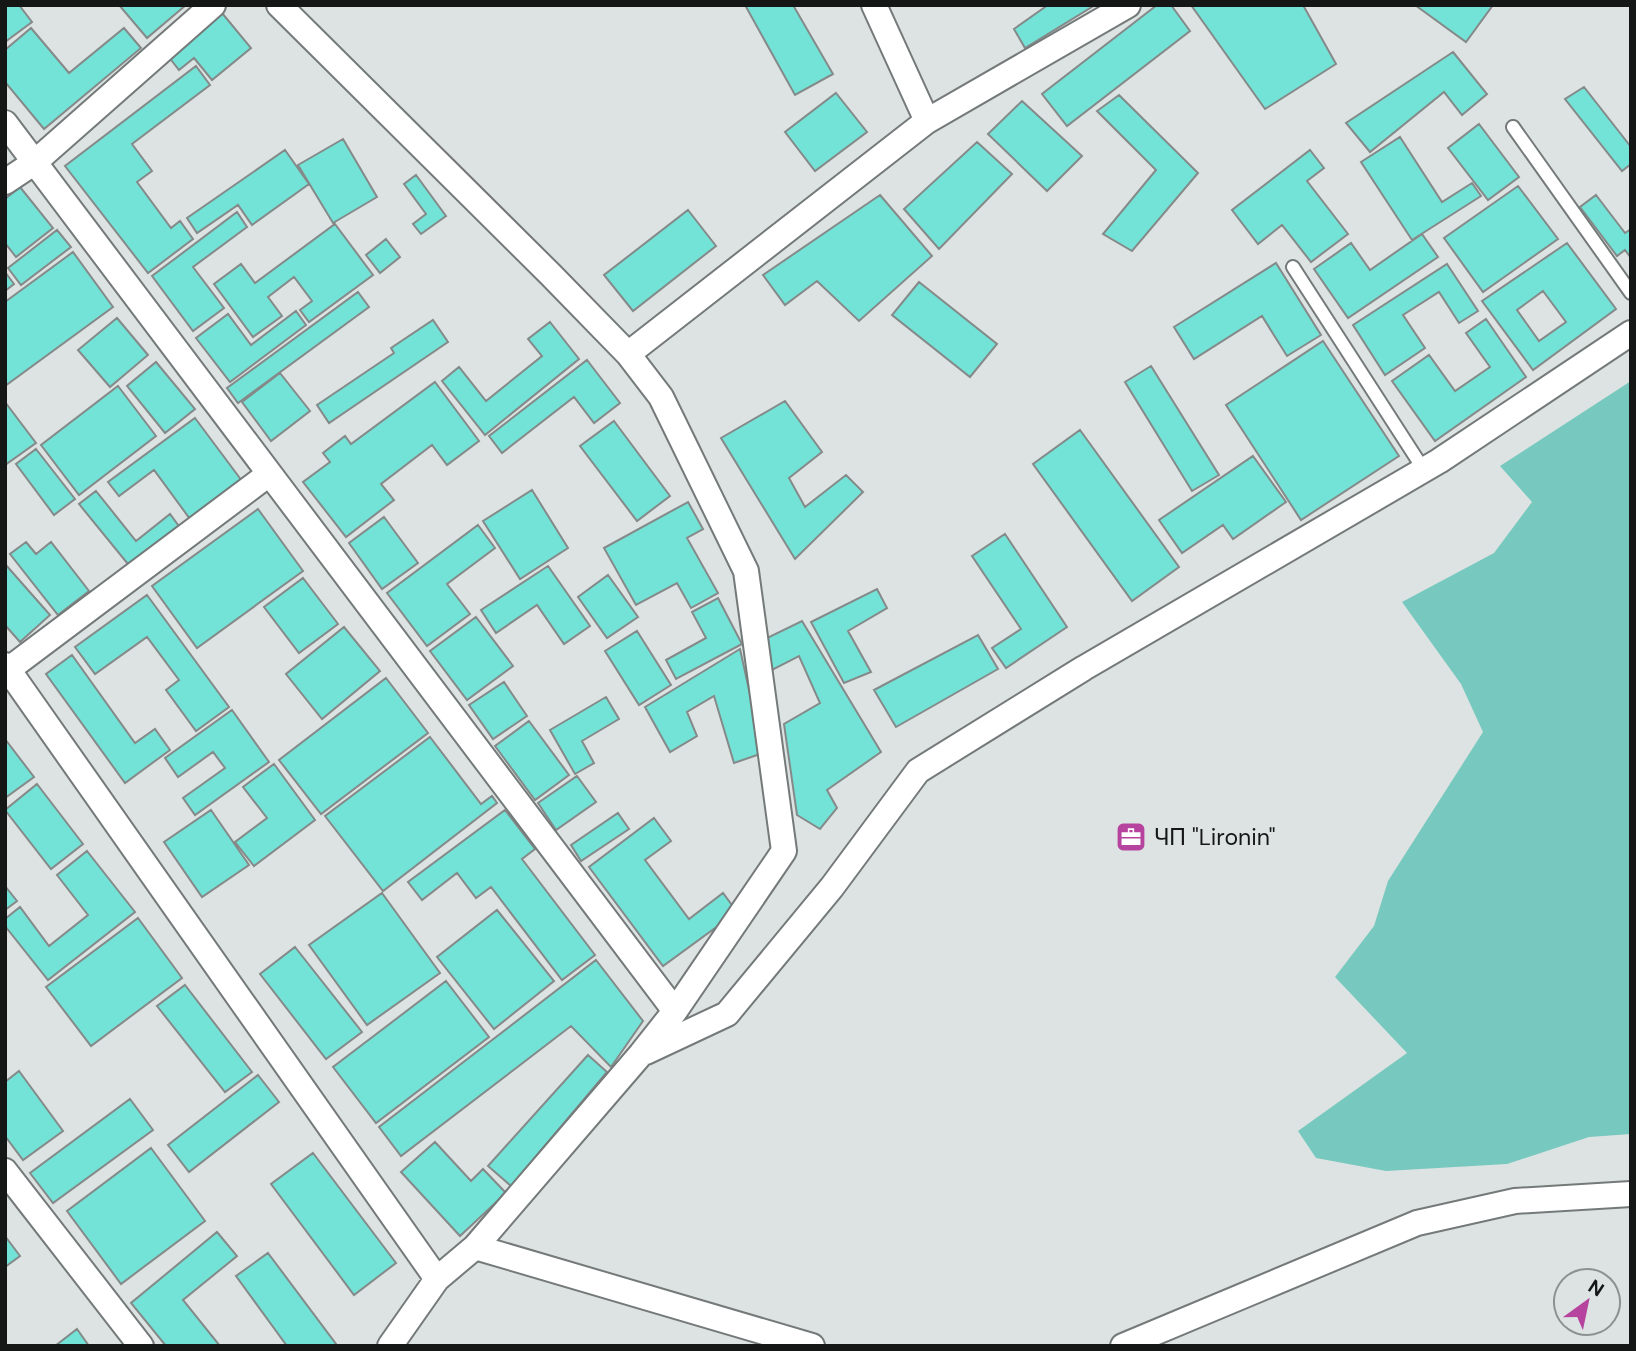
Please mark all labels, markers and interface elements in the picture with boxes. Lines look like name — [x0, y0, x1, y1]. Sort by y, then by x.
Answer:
office icon: ЧП "Lironin" — [1114, 820, 1148, 854]
place label: ЧП "Lironin" — [1154, 822, 1276, 852]
north arrow — [1552, 1267, 1622, 1337]
text: N — [1583, 1274, 1609, 1302]

